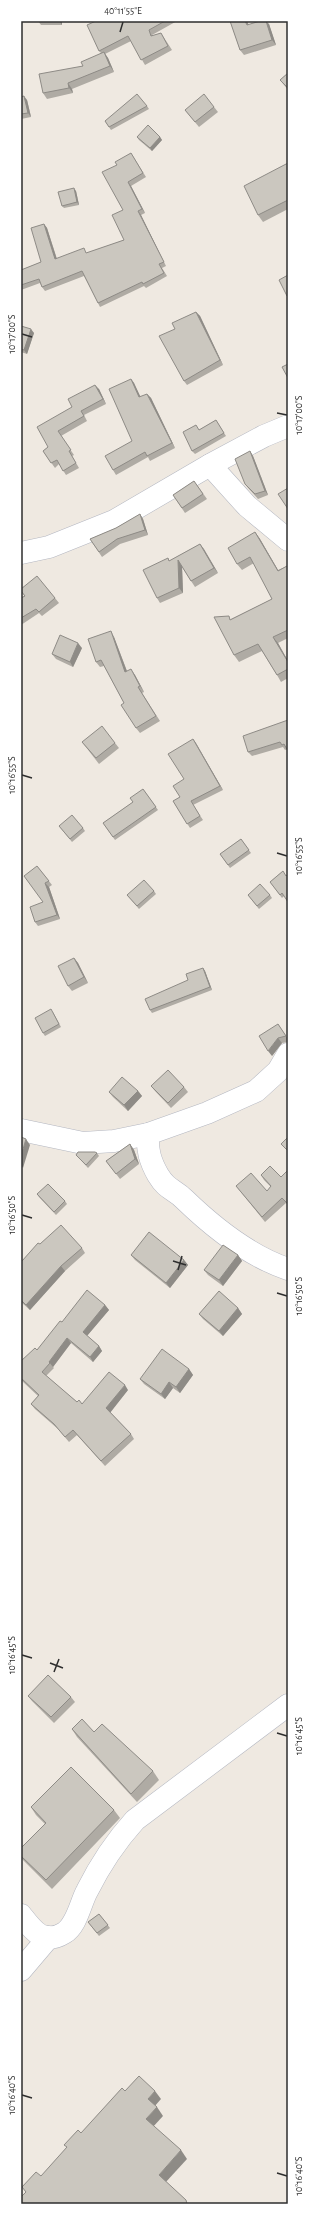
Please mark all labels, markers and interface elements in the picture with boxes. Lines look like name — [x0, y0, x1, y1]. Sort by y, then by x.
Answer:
text: 40°11'55"E — [104, 6, 142, 16]
text: 10°17'00"S — [7, 314, 17, 354]
text: 10°17'00"S — [294, 395, 304, 435]
text: 10°16'55"S — [7, 756, 17, 794]
text: 10°16'55"S — [294, 837, 304, 875]
text: 10°16'50"S — [7, 1196, 17, 1234]
text: 10°16'50"S — [294, 1277, 304, 1315]
text: 10°16'45"S — [7, 1636, 17, 1674]
text: 10°16'45"S — [294, 1717, 304, 1755]
text: 10°16'40"S — [7, 2075, 17, 2115]
text: 10°16'40"S — [294, 2156, 304, 2196]

